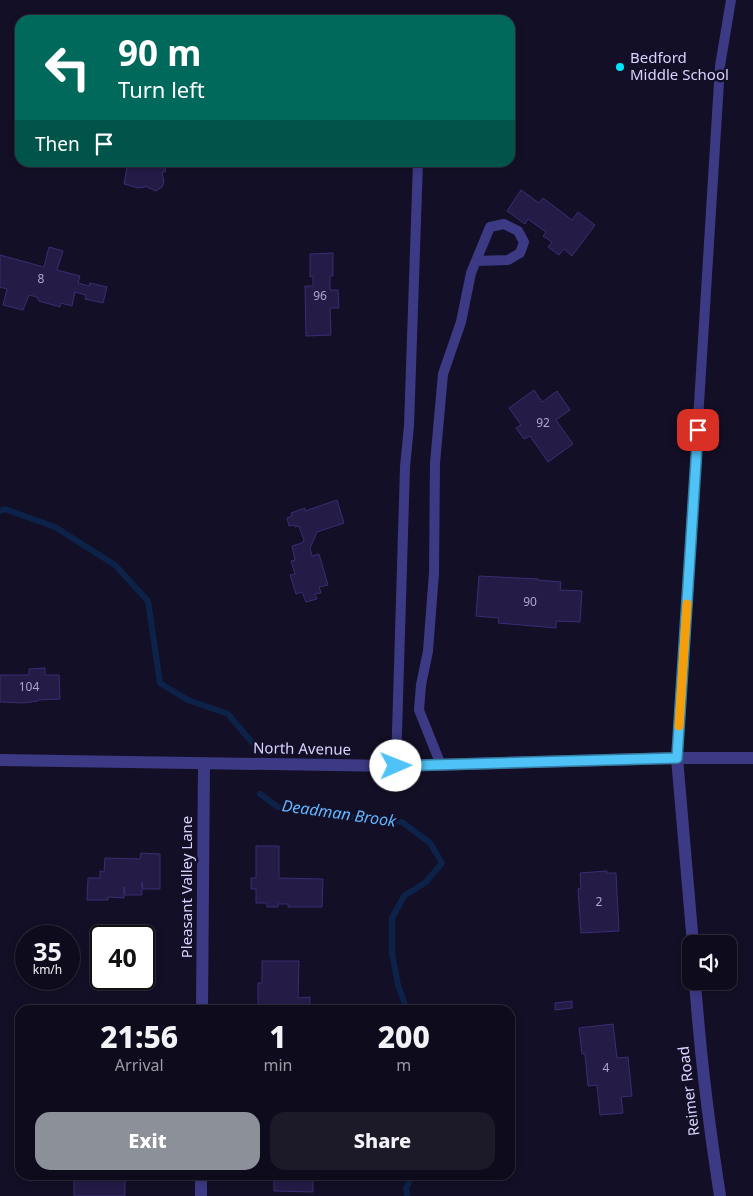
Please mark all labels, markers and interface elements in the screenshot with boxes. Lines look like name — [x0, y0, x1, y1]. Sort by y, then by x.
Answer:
text: 90 m — [118, 29, 201, 76]
icon: left — [35, 35, 100, 100]
place label: Bedford Middle School — [630, 47, 729, 84]
marker: Bedford Middle School — [614, 61, 626, 73]
text: Turn left — [118, 74, 205, 104]
icon: arrive — [90, 130, 118, 158]
text: Then — [35, 131, 80, 157]
house number: 8 — [38, 270, 45, 287]
house number: 96 — [313, 287, 327, 304]
pin — [677, 409, 719, 451]
house number: 92 — [536, 414, 550, 431]
icon: arrive — [684, 416, 712, 444]
house number: 90 — [523, 593, 537, 610]
house number: 104 — [19, 678, 39, 695]
street label: North Avenue — [253, 737, 351, 759]
position arrow — [369, 739, 421, 791]
water label: Deadman Brook — [280, 794, 399, 832]
street label: Pleasant Valley Lane — [176, 816, 196, 958]
house number: 2 — [596, 893, 603, 910]
speed limit sign: 40 — [90, 925, 155, 990]
text: 35 — [33, 934, 62, 968]
map controls — [682, 935, 737, 990]
button: sound — [682, 935, 737, 990]
text: km/h — [33, 961, 62, 978]
text: 21:56 — [100, 1016, 178, 1057]
text: 1 — [269, 1016, 287, 1057]
text: 200 — [378, 1016, 430, 1057]
street label: Reimer Road — [673, 1045, 703, 1137]
text: Arrival — [115, 1054, 164, 1076]
text: min — [263, 1054, 292, 1076]
text: m — [396, 1054, 411, 1076]
house number: 4 — [603, 1059, 610, 1076]
button: Exit — [35, 1112, 260, 1170]
button: Share — [270, 1112, 495, 1170]

